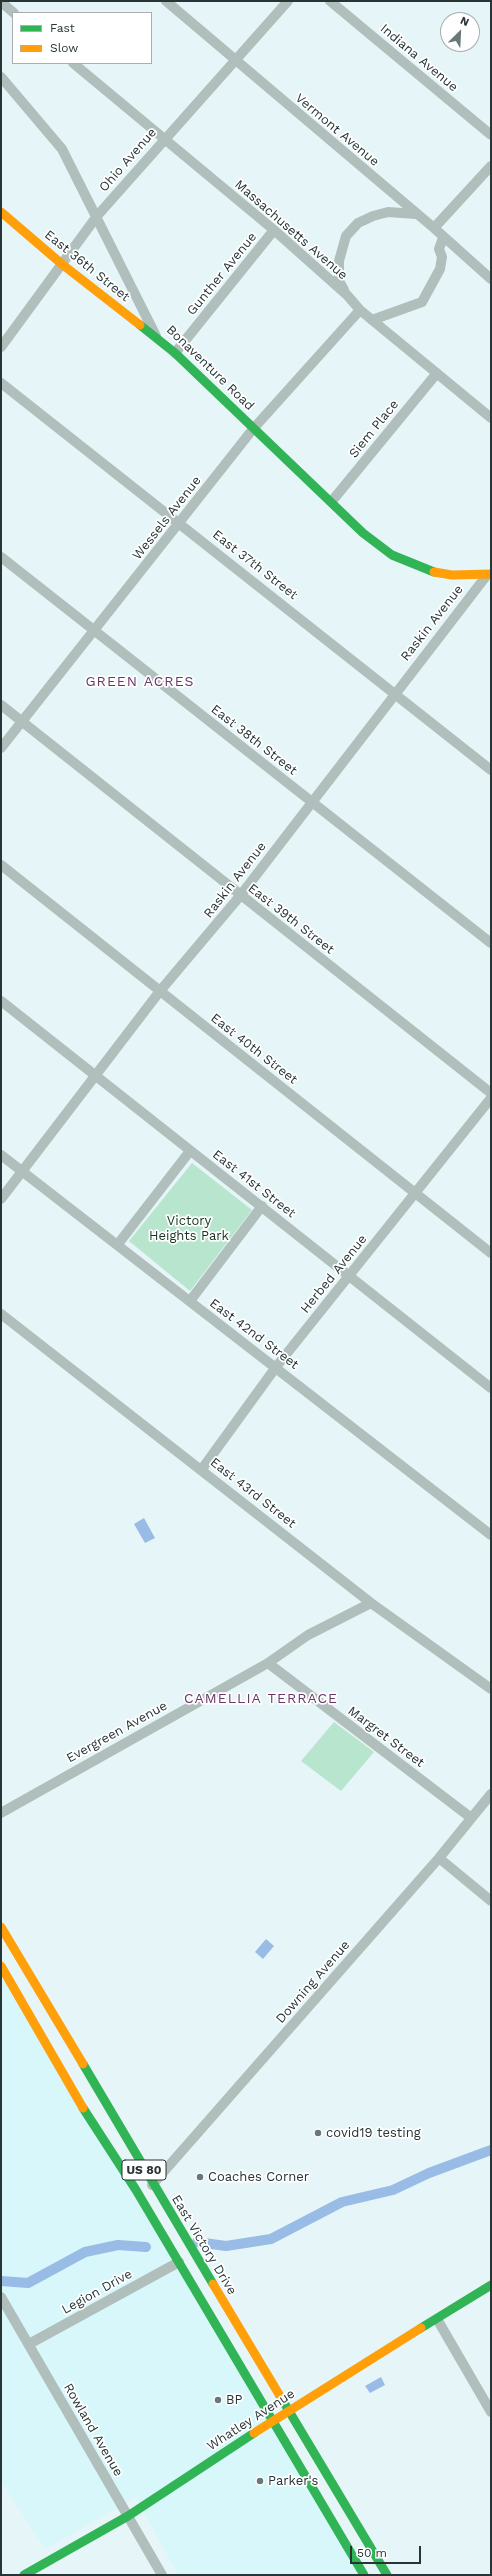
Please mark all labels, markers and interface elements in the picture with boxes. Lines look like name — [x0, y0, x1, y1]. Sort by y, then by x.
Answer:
legend — [12, 12, 152, 64]
north arrow — [440, 12, 480, 52]
text: N — [458, 14, 471, 29]
text: Fast — [50, 21, 75, 35]
street label: Indiana Avenue — [377, 21, 461, 95]
text: Slow — [50, 41, 78, 55]
street label: Vermont Avenue — [292, 90, 382, 170]
street label: Ohio Avenue — [96, 125, 160, 195]
street label: Massachusetts Avenue — [231, 177, 351, 283]
street label: East 36th Street — [41, 227, 133, 305]
street label: Gunther Avenue — [184, 229, 260, 319]
street label: Bonaventure Road — [163, 322, 257, 414]
street label: Siem Place — [346, 397, 402, 461]
street label: Wessels Avenue — [129, 473, 205, 563]
street label: East 37th Street — [209, 527, 301, 603]
street label: Raskin Avenue — [397, 582, 467, 664]
district label: GREEN ACRES — [85, 674, 195, 690]
street label: East 38th Street — [208, 702, 300, 778]
street label: Raskin Avenue — [200, 839, 270, 921]
street label: East 39th Street — [245, 881, 337, 957]
street label: East 40th Street — [208, 1010, 300, 1088]
street label: East 41st Street — [209, 1147, 299, 1221]
park label: Victory Heights Park — [149, 1213, 229, 1244]
street label: Herbed Avenue — [298, 1232, 370, 1316]
street label: East 42nd Street — [206, 1295, 302, 1373]
street label: East 43rd Street — [207, 1455, 299, 1531]
district label: CAMELLIA TERRACE — [184, 1691, 338, 1707]
street label: Evergreen Avenue — [64, 1698, 170, 1766]
street label: Margret Street — [345, 1703, 427, 1771]
street label: Downing Avenue — [273, 1937, 353, 2027]
place label: covid19 testing — [326, 2125, 421, 2141]
marker: covid19 testing — [313, 2128, 323, 2138]
road number: US 80 — [122, 2160, 166, 2180]
place label: Coaches Corner — [208, 2169, 309, 2185]
marker: Coaches Corner — [195, 2172, 205, 2182]
street label: East Victory Drive — [168, 2192, 240, 2298]
street label: Legion Drive — [59, 2266, 135, 2318]
street label: Rowland Avenue — [60, 2381, 126, 2479]
street label: Whatley Avenue — [204, 2386, 298, 2454]
place label: BP — [226, 2392, 242, 2408]
marker: BP — [213, 2395, 223, 2405]
place label: Parker's — [268, 2473, 318, 2489]
marker: Parker's — [255, 2476, 265, 2486]
scale bar — [352, 2538, 423, 2564]
text: 50 m — [357, 2546, 387, 2560]

